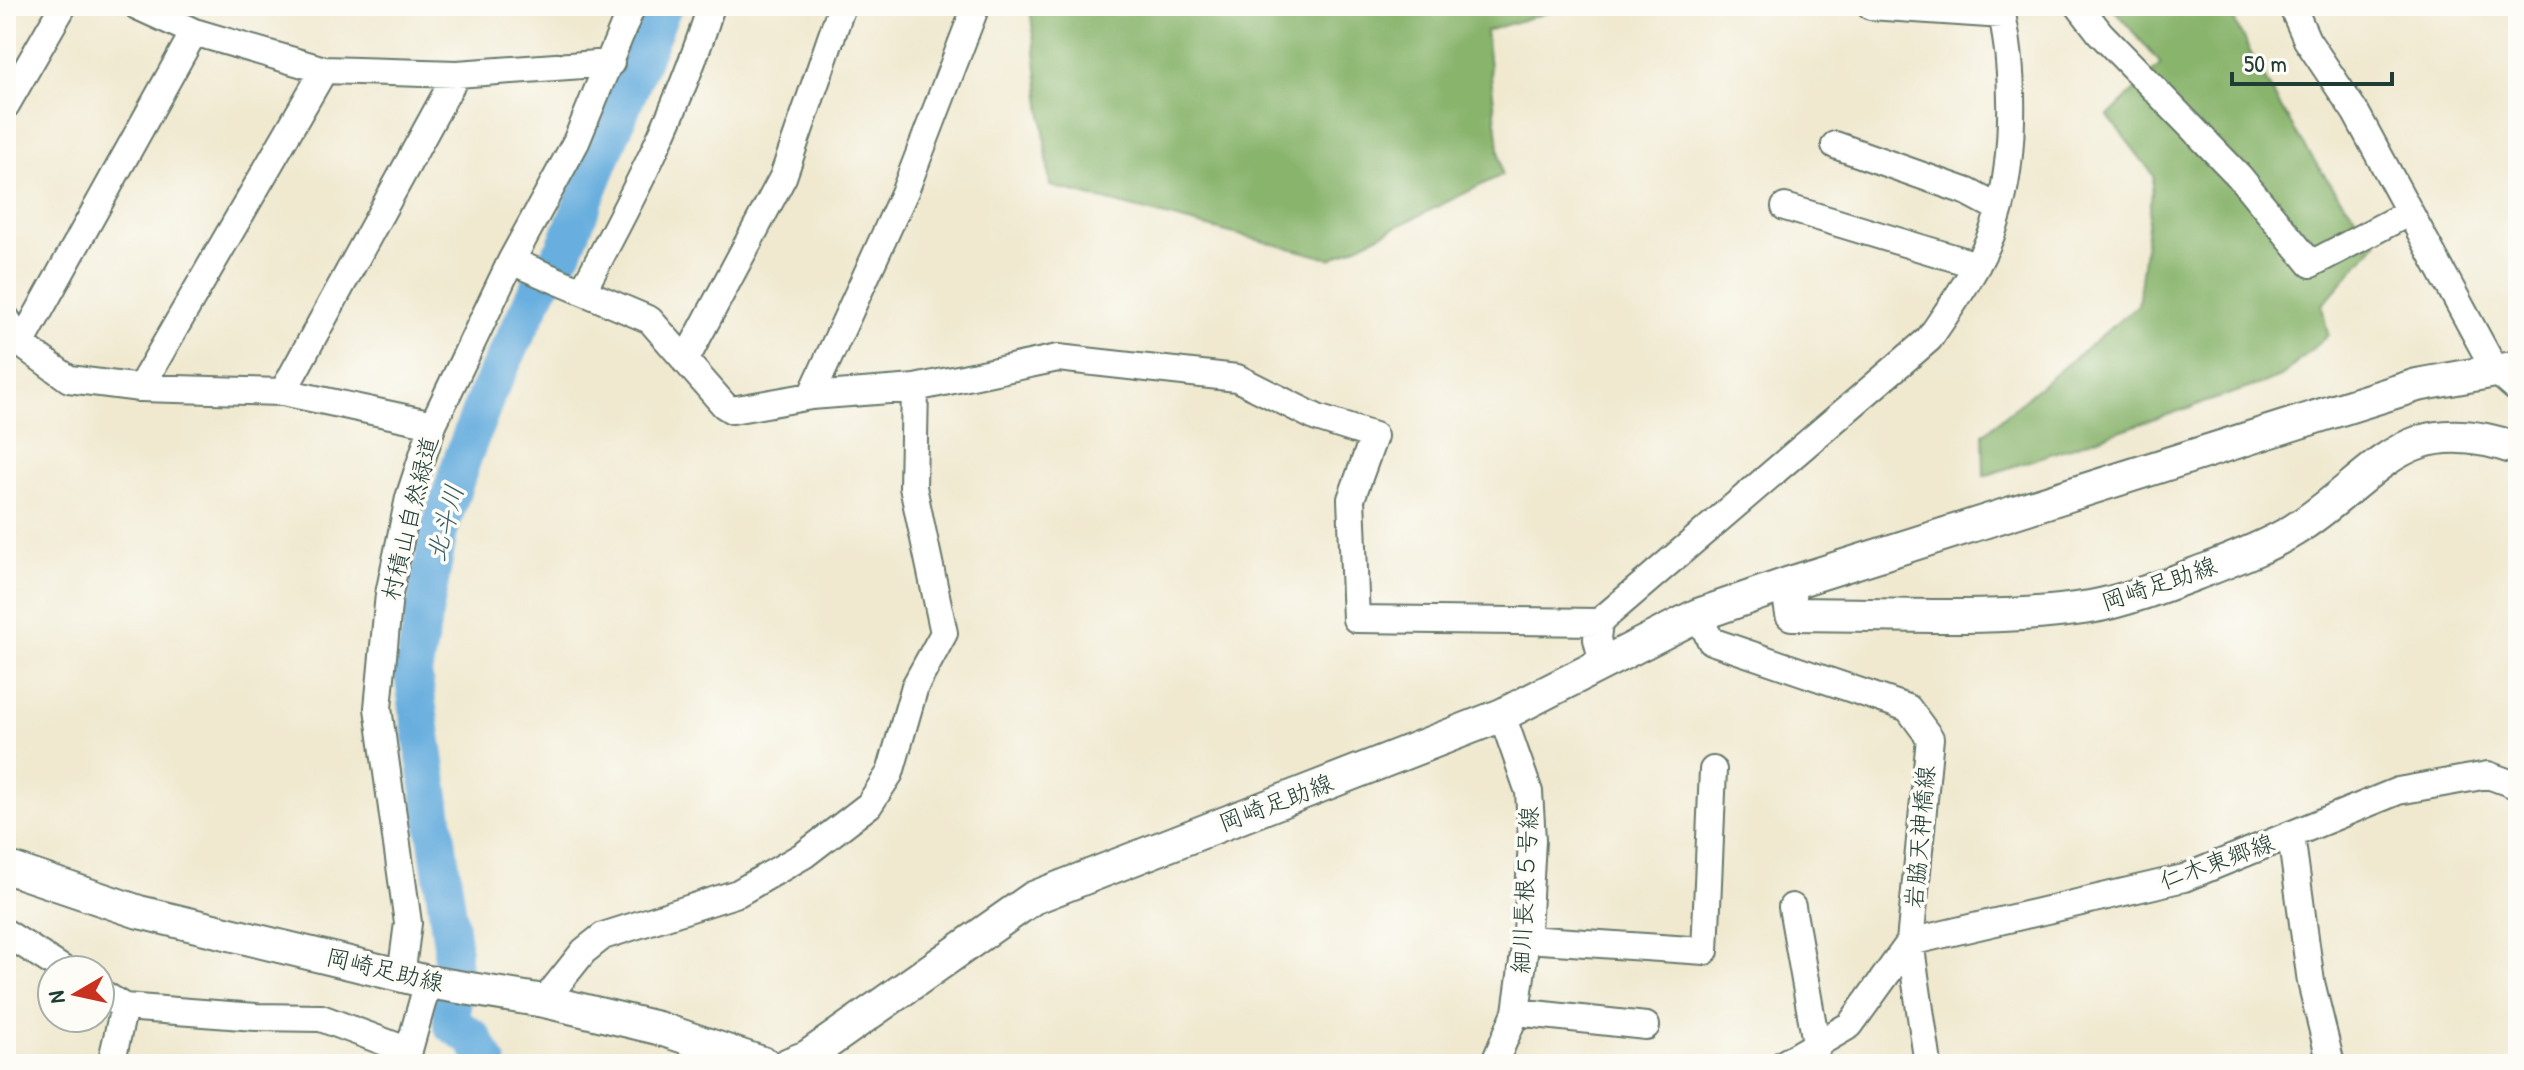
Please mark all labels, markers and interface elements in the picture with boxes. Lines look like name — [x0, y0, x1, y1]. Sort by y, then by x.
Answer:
scale bar — [2232, 36, 2392, 86]
text: 50 m — [2244, 47, 2287, 79]
street label: 村積山自然緑道 — [373, 432, 445, 603]
water label: 北斗川 — [418, 481, 472, 565]
street label: 岡崎足助線 — [2097, 548, 2221, 618]
street label: 岩脇天神橋線 — [1897, 764, 1941, 910]
street label: 岡崎足助線 — [1214, 766, 1337, 839]
street label: 細川長根５号線 — [1504, 805, 1544, 975]
street label: 仁木東郷線 — [2155, 826, 2279, 897]
street label: 岡崎足助線 — [323, 940, 447, 998]
north arrow — [36, 954, 116, 1034]
text: N — [40, 989, 72, 1005]

